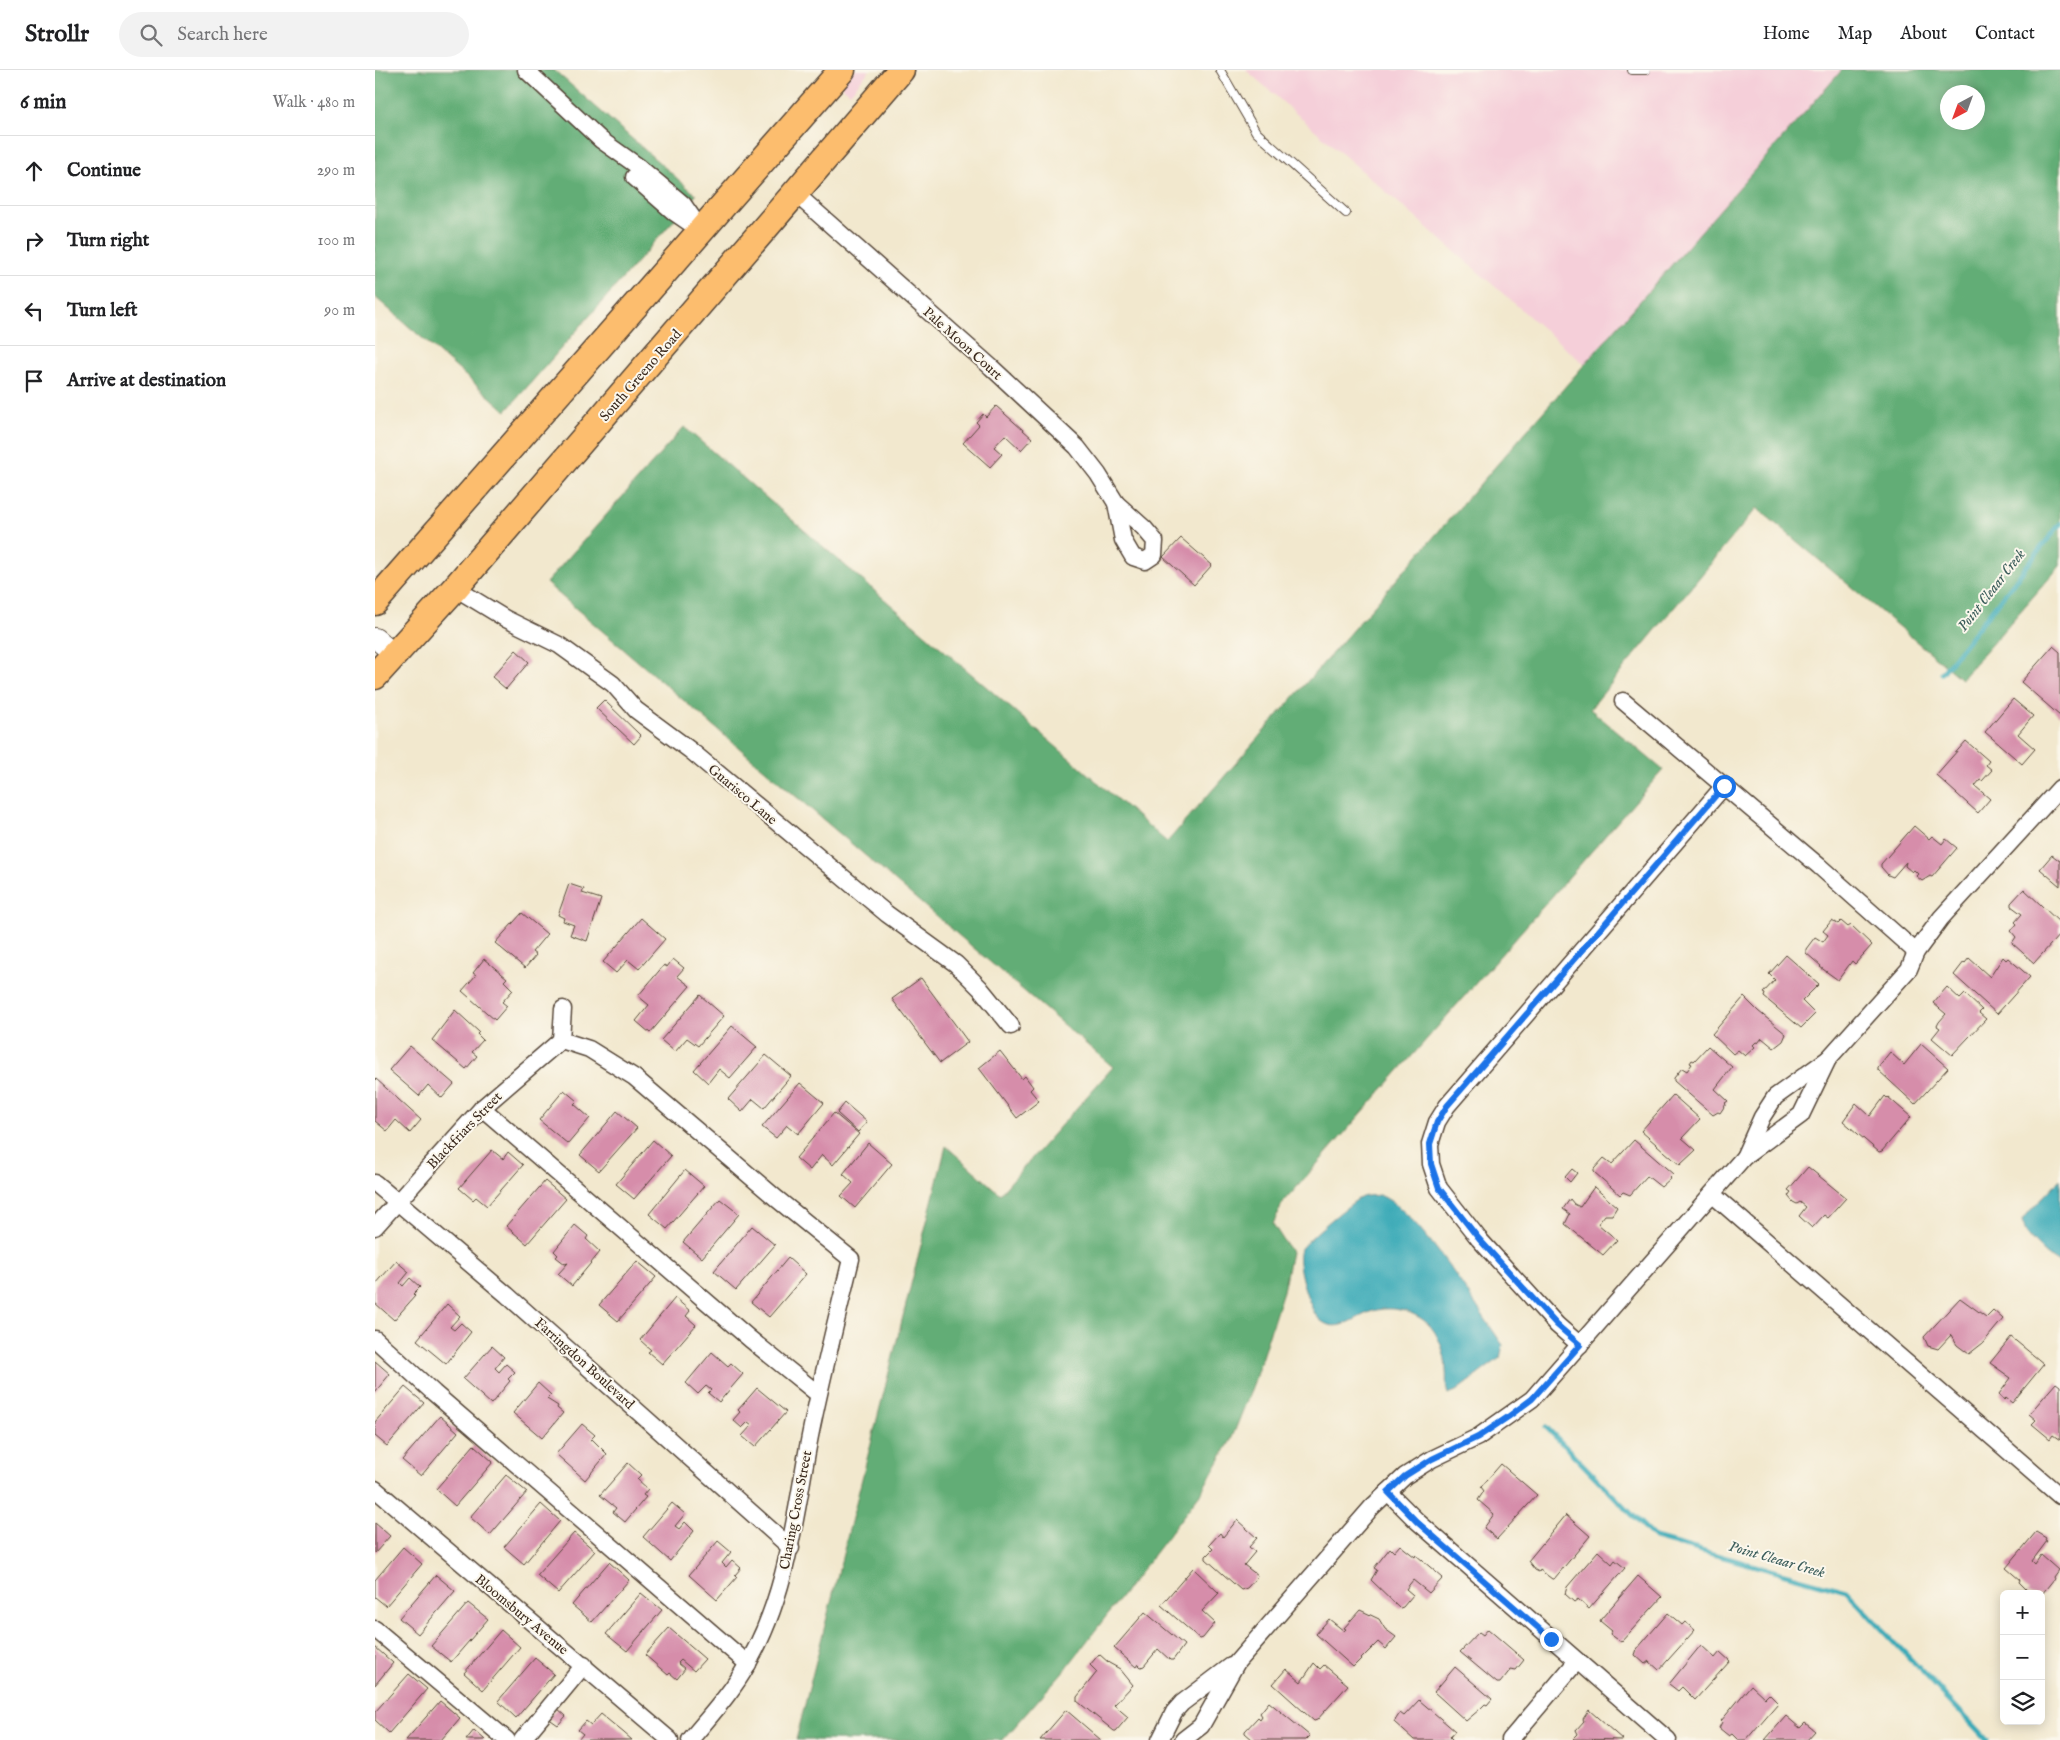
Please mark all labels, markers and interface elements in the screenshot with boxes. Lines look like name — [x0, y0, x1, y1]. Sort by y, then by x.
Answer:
search box — [119, 12, 469, 57]
text: Strollr — [25, 19, 89, 50]
icon: search — [137, 21, 165, 49]
text: Search here — [177, 23, 268, 47]
text: Home — [1763, 23, 1810, 46]
text: Map — [1838, 23, 1872, 46]
text: About — [1900, 23, 1947, 46]
text: Contact — [1975, 23, 2035, 46]
north arrow — [1940, 85, 1985, 130]
text: 6 min — [20, 89, 66, 116]
text: Walk · 480 m — [273, 93, 355, 113]
icon: ahead — [20, 157, 48, 185]
text: Continue — [67, 159, 141, 183]
text: 290 m — [317, 161, 355, 181]
icon: right — [20, 227, 48, 255]
text: Turn right — [67, 229, 149, 253]
text: 100 m — [318, 231, 355, 251]
icon: left — [20, 297, 48, 325]
text: Turn left — [67, 299, 138, 323]
text: 90 m — [324, 301, 355, 321]
street label: Pale Moon Court — [919, 303, 1006, 384]
street label: South Greeno Road — [596, 326, 686, 425]
icon: arrive — [20, 367, 48, 395]
text: Arrive at destination — [67, 369, 226, 393]
water label: Point Cleaar Creek — [1953, 545, 2029, 635]
street label: Guarisco Lane — [704, 761, 781, 829]
route start — [1713, 775, 1736, 798]
street label: Blackfriars Street — [423, 1088, 506, 1173]
street label: Farringdon Boulevard — [531, 1314, 638, 1414]
street label: Charing Cross Street — [776, 1449, 816, 1571]
water label: Point Cleaar Creek — [1727, 1537, 1827, 1582]
street label: Bloomsbury Avenue — [471, 1570, 572, 1659]
map controls — [2000, 1590, 2045, 1725]
button: + — [2000, 1590, 2045, 1635]
route end — [1540, 1628, 1563, 1651]
button: − — [2000, 1635, 2045, 1680]
button: layers — [2000, 1680, 2045, 1725]

